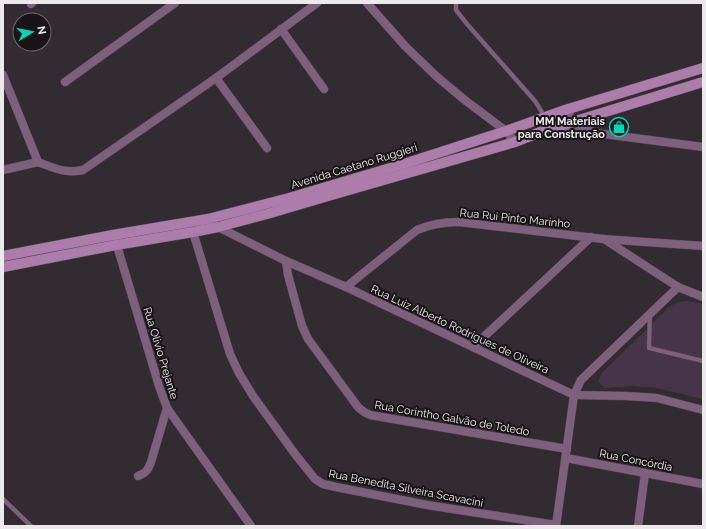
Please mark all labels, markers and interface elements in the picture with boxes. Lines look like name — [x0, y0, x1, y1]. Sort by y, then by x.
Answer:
north arrow — [12, 12, 52, 52]
text: N — [34, 25, 48, 36]
place label: MM Materiais para Construção — [518, 115, 606, 141]
shop icon: MM Materiais para Construção — [608, 116, 630, 138]
street label: Avenida Caetano Ruggieri — [289, 141, 419, 192]
street label: Rua Rui Pinto Marinho — [459, 206, 571, 231]
street label: Rua Luiz Alberto Rodrigues de Oliveira — [369, 282, 551, 377]
street label: Rua Olivio Prejante — [140, 306, 181, 401]
street label: Rua Corintho Galvão de Toledo — [373, 398, 531, 439]
street label: Rua Concórdia — [598, 447, 674, 474]
street label: Rua Benedita Silveira Scavacini — [327, 467, 484, 510]

